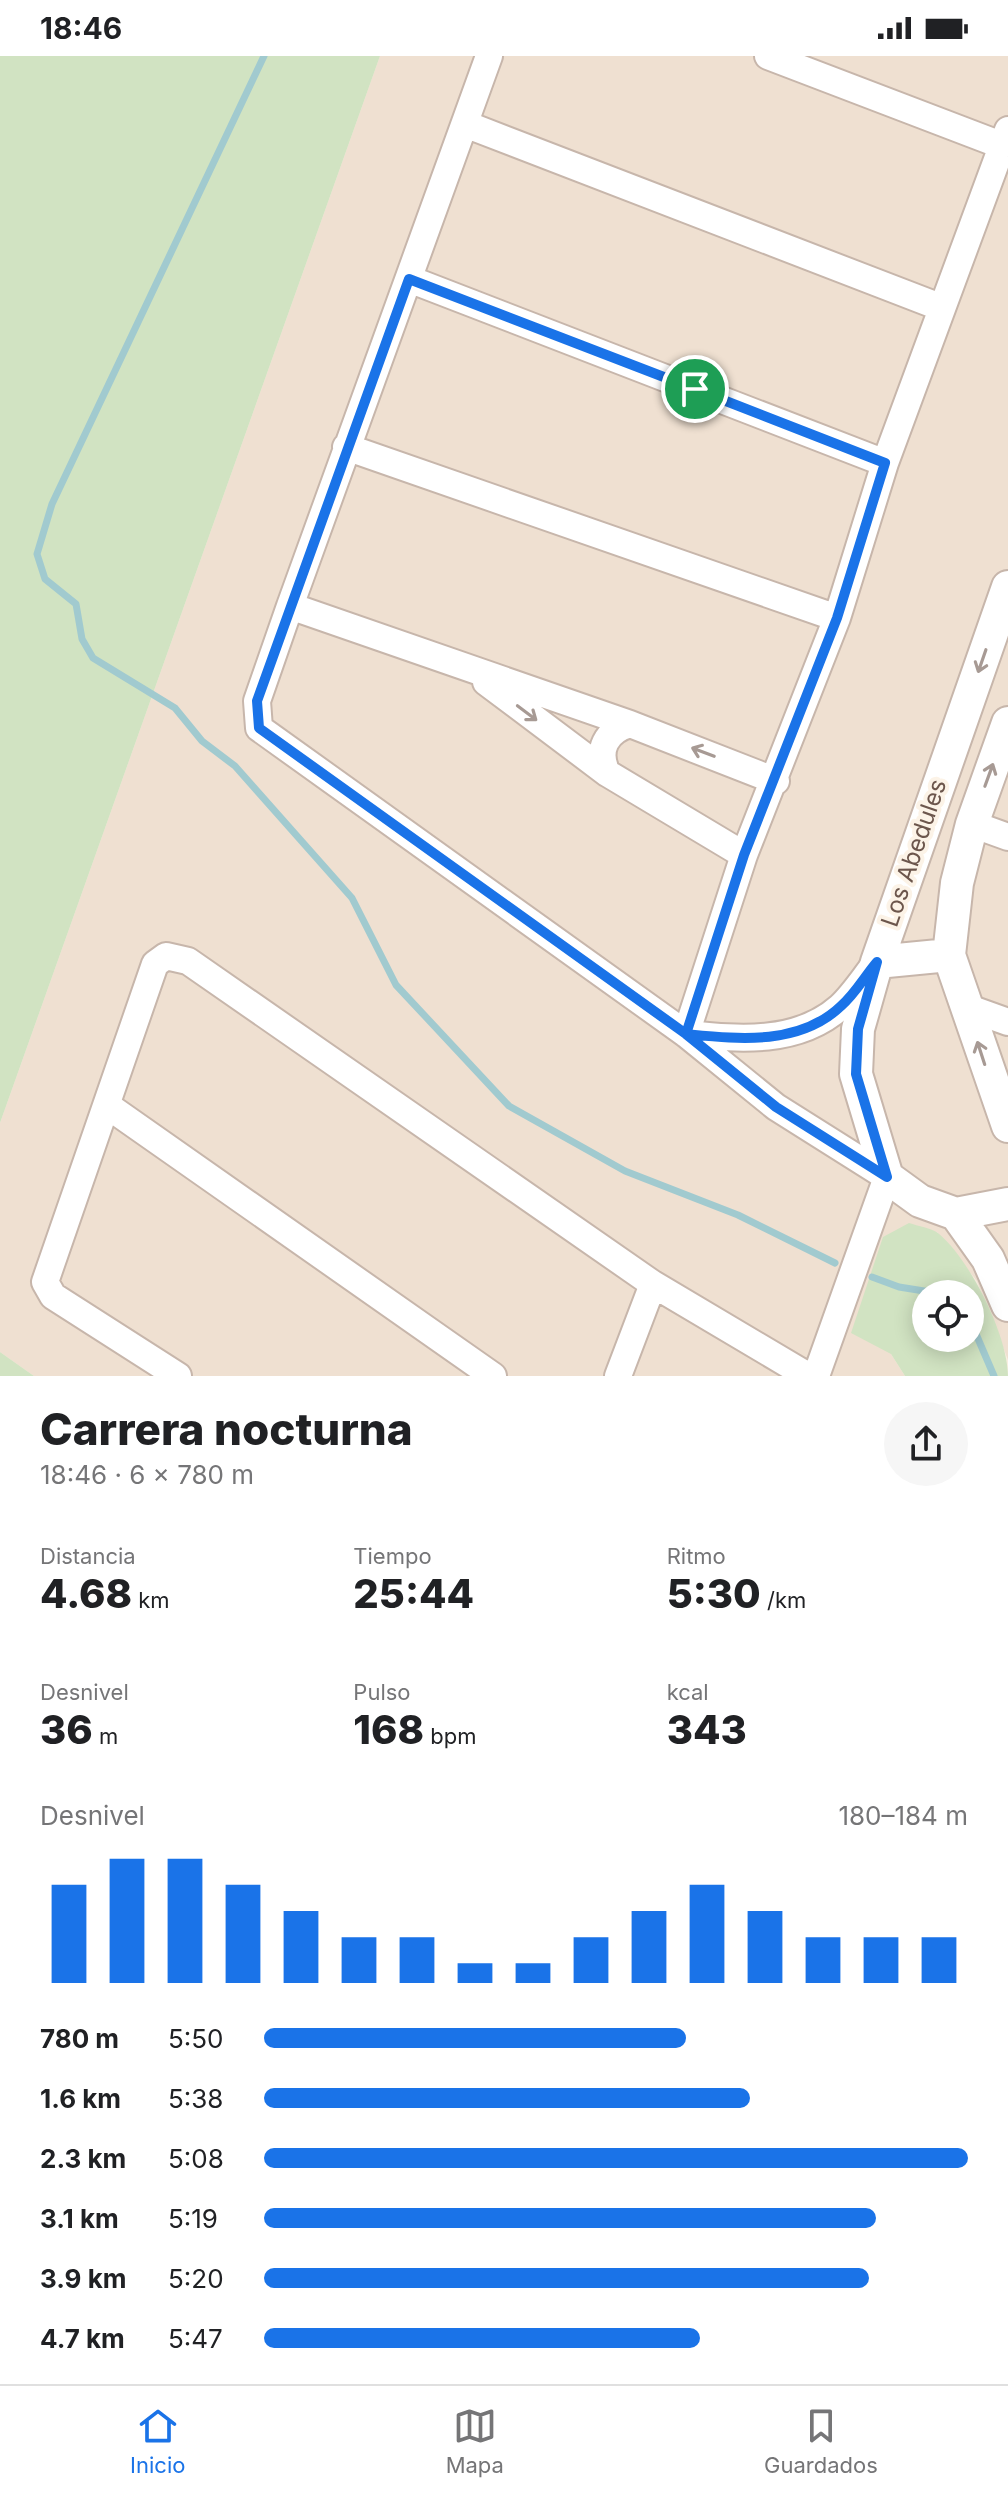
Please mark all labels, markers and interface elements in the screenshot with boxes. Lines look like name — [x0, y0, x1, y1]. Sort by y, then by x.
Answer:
text: 18:46 — [40, 10, 122, 46]
pin — [661, 355, 729, 423]
icon: arrive — [673, 367, 717, 411]
one-way arrow — [974, 648, 988, 673]
one-way arrow — [516, 704, 537, 721]
one-way arrow — [691, 744, 716, 758]
one-way arrow — [983, 763, 997, 788]
street label: Los Abedules — [875, 775, 952, 930]
one-way arrow — [973, 1040, 988, 1066]
map controls — [912, 1280, 984, 1352]
button: locate — [912, 1280, 984, 1352]
text: Carrera nocturna — [40, 1402, 413, 1456]
button: share — [884, 1402, 968, 1486]
text: 18:46 · 6 × 780 m — [40, 1459, 254, 1490]
text: Distancia — [40, 1543, 136, 1569]
text: Tiempo — [353, 1543, 432, 1569]
text: Ritmo — [667, 1543, 726, 1569]
text: 4.68 — [40, 1569, 132, 1618]
text: 25:44 — [353, 1569, 474, 1618]
text: 5:30 — [667, 1569, 761, 1618]
text: km — [132, 1587, 170, 1613]
text: /km — [761, 1587, 806, 1613]
text: Desnivel — [40, 1679, 129, 1705]
text: Pulso — [353, 1679, 411, 1705]
text: kcal — [667, 1679, 709, 1705]
text: 36 — [40, 1705, 93, 1754]
text: 168 — [353, 1705, 424, 1754]
text: 343 — [667, 1705, 747, 1754]
text: m — [93, 1723, 118, 1749]
text: bpm — [424, 1723, 476, 1749]
text: Desnivel — [40, 1800, 145, 1831]
text: 180–184 m — [838, 1800, 968, 1831]
text: 780 m — [40, 2023, 119, 2054]
text: 5:50 — [168, 2023, 224, 2054]
text: 1.6 km — [40, 2083, 121, 2114]
text: 5:38 — [168, 2083, 223, 2114]
text: 2.3 km — [40, 2143, 126, 2174]
text: 5:08 — [168, 2143, 224, 2174]
text: 3.1 km — [40, 2203, 119, 2234]
text: 5:19 — [168, 2203, 218, 2234]
text: 3.9 km — [40, 2263, 126, 2294]
text: 5:20 — [168, 2263, 224, 2294]
text: 4.7 km — [40, 2323, 125, 2354]
text: 5:47 — [168, 2323, 223, 2354]
tab: Inicio — [130, 2404, 185, 2478]
tab: Mapa — [446, 2404, 504, 2478]
tab: Guardados — [764, 2404, 878, 2478]

